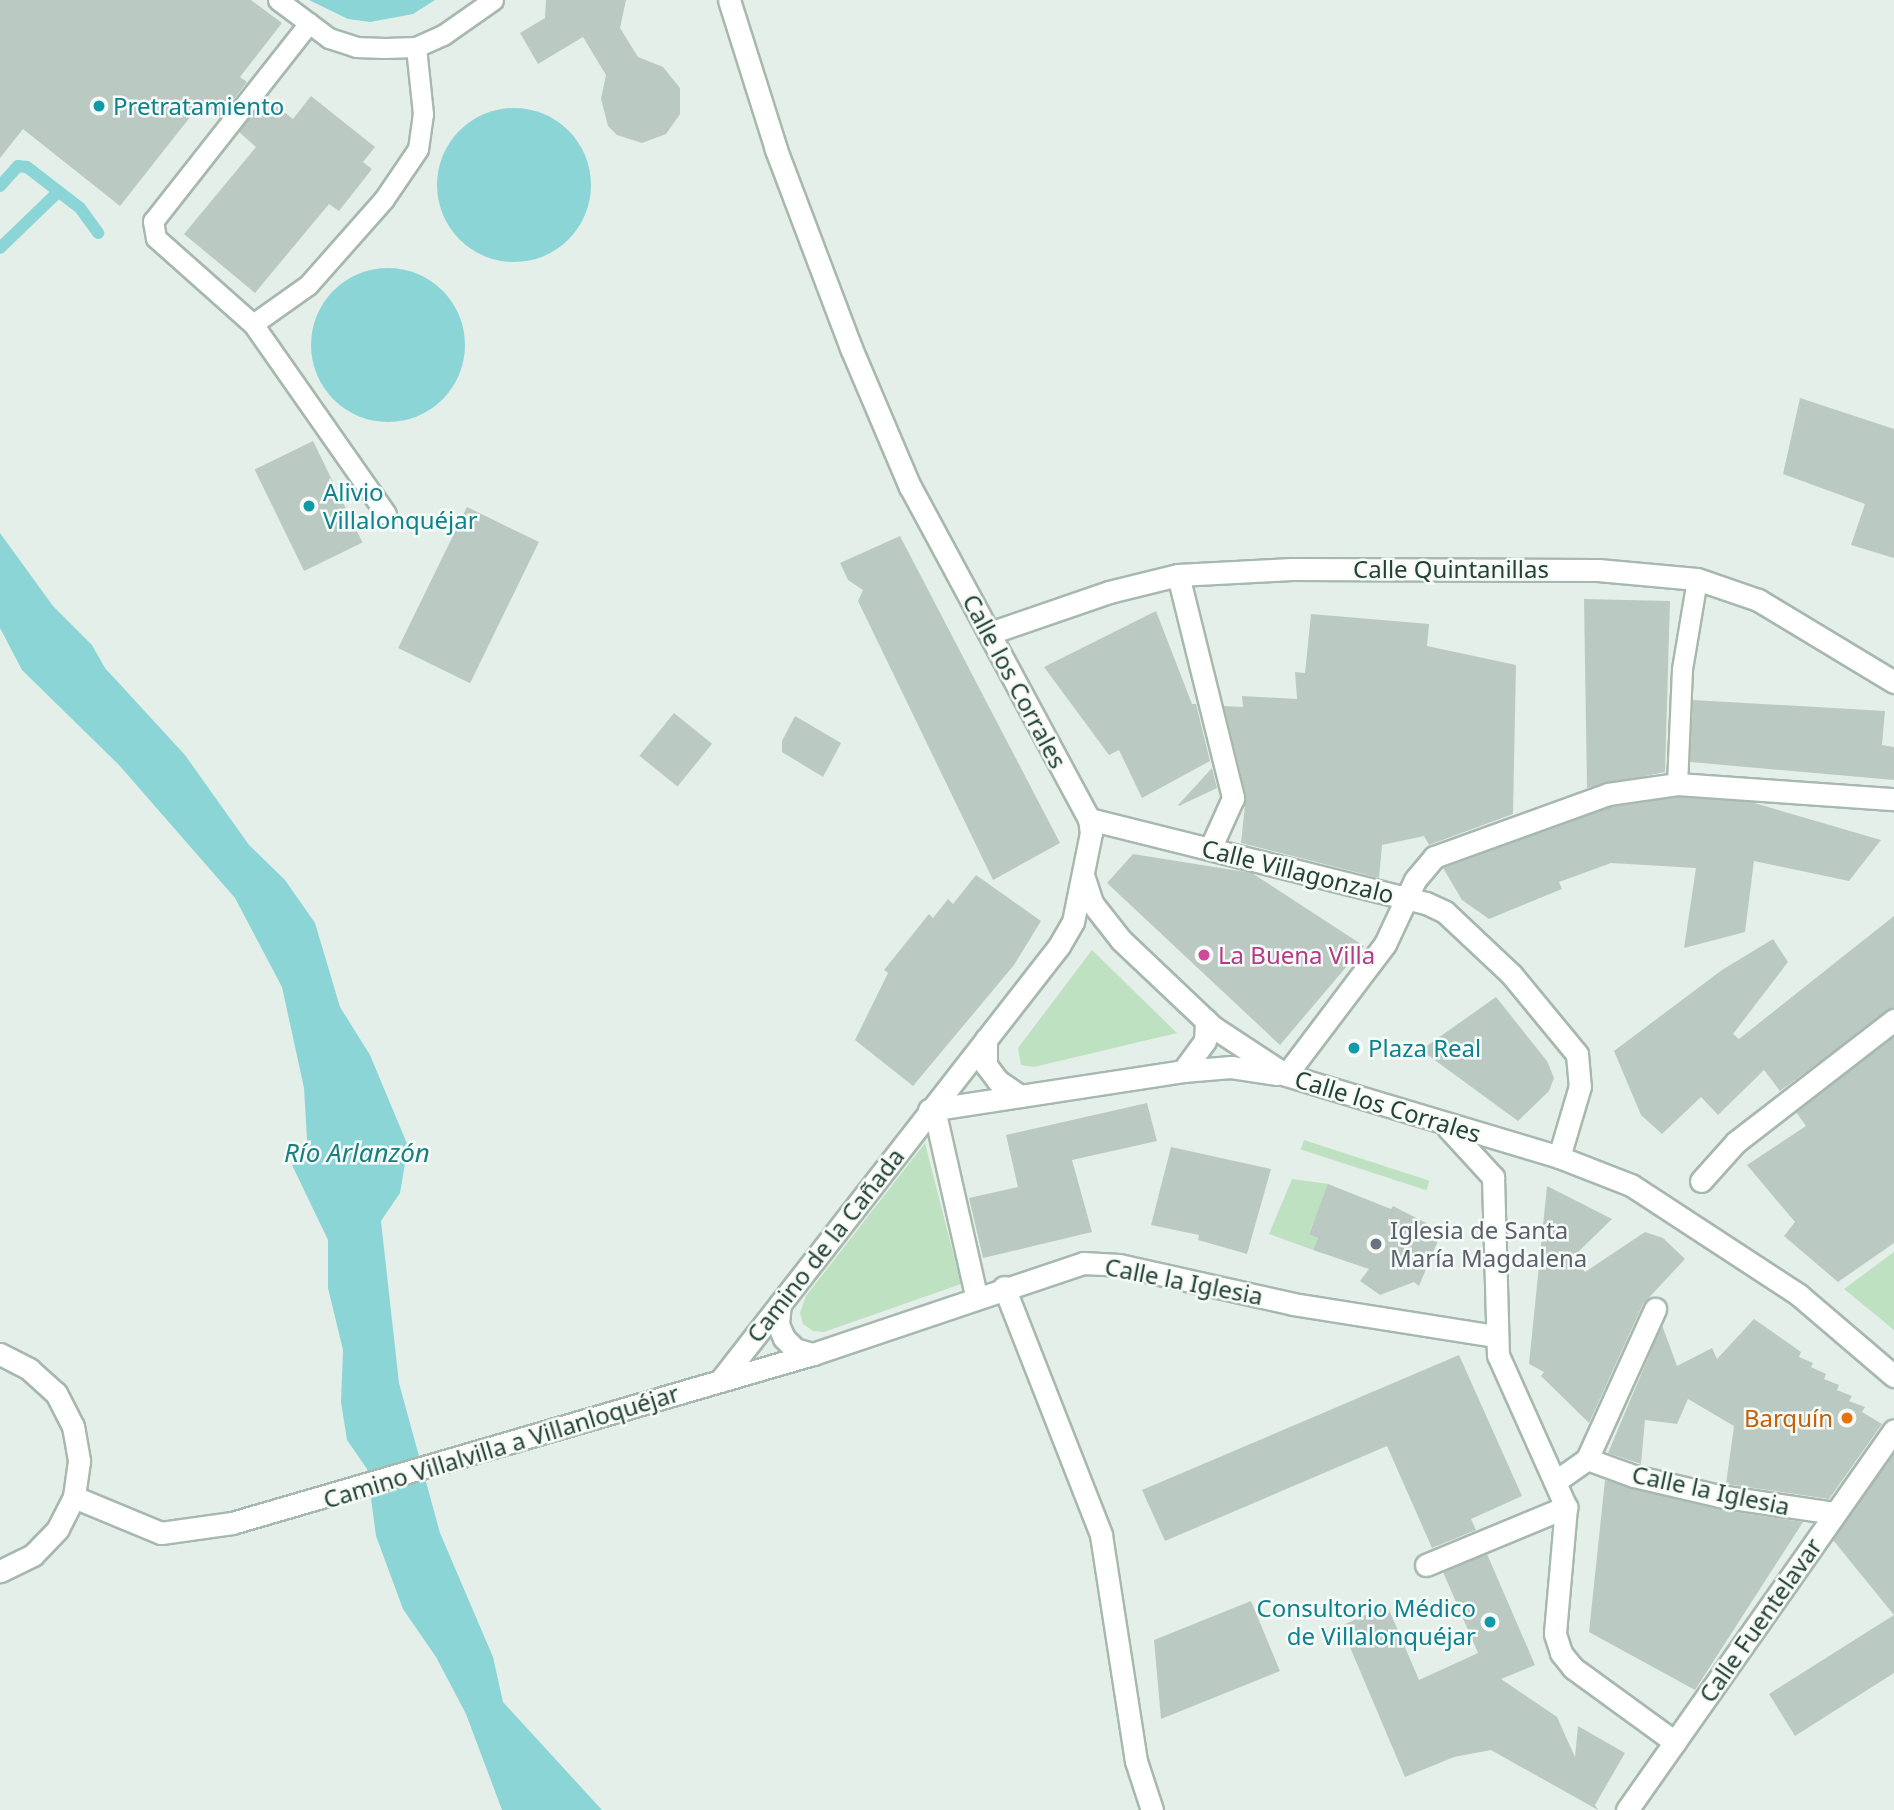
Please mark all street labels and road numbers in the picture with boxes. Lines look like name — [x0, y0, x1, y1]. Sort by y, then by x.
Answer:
street label: Calle Quintanillas — [1353, 555, 1549, 583]
street label: Calle los Corrales — [957, 589, 1073, 773]
street label: Calle Villagonzalo — [1199, 833, 1397, 909]
street label: Calle los Corrales — [1292, 1064, 1484, 1148]
street label: Camino de la Cañada — [740, 1142, 910, 1348]
street label: Calle la Iglesia — [1102, 1252, 1266, 1310]
street label: Camino Villalvilla a Villanloquéjar — [320, 1378, 682, 1514]
street label: Calle la Iglesia — [1630, 1459, 1792, 1521]
street label: Calle Fuentelavar — [1693, 1532, 1827, 1708]

